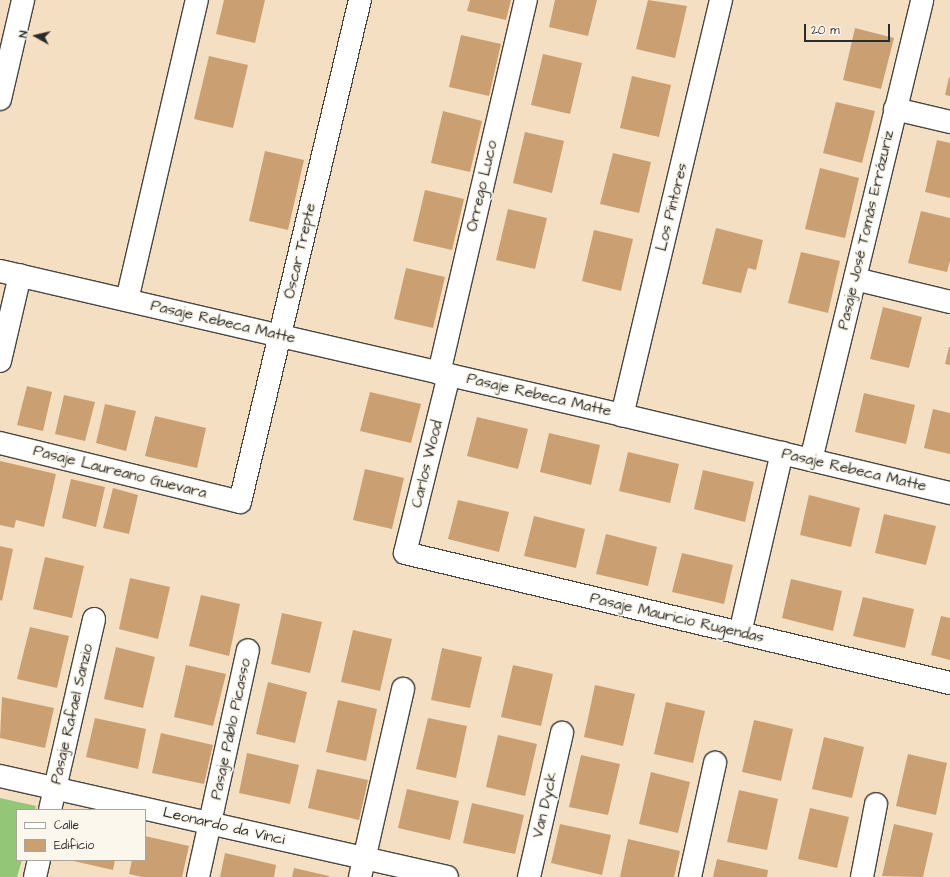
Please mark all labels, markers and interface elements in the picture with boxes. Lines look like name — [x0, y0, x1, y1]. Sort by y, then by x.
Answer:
north arrow — [16, 16, 56, 56]
scale bar — [806, 16, 892, 42]
text: 20 m — [811, 22, 840, 39]
text: N — [16, 30, 32, 39]
street label: Pasaje José Tomás Errázuriz — [834, 129, 898, 331]
street label: Orrego Luco — [463, 139, 501, 233]
street label: Los Pintores — [652, 161, 692, 253]
street label: Óscar Trepte — [280, 202, 320, 300]
street label: Pasaje Rebeca Matte — [149, 297, 297, 347]
street label: Pasaje Rebeca Matte — [465, 370, 613, 420]
street label: Carlos Wood — [407, 418, 447, 510]
street label: Pasaje Laureano Guevara — [31, 442, 209, 502]
street label: Pasaje Rebeca Matte — [780, 445, 928, 495]
street label: Pasaje Mauricio Rugendas — [588, 589, 766, 647]
street label: Pasaje Rafael Sanzio — [47, 642, 97, 786]
street label: Pasaje Pablo Picasso — [207, 657, 255, 801]
street label: Van Dyck — [529, 770, 561, 840]
street label: Leonardo da Vinci — [161, 803, 287, 849]
legend — [16, 809, 146, 861]
text: Calle — [54, 817, 79, 834]
text: Edificio — [54, 837, 94, 854]

